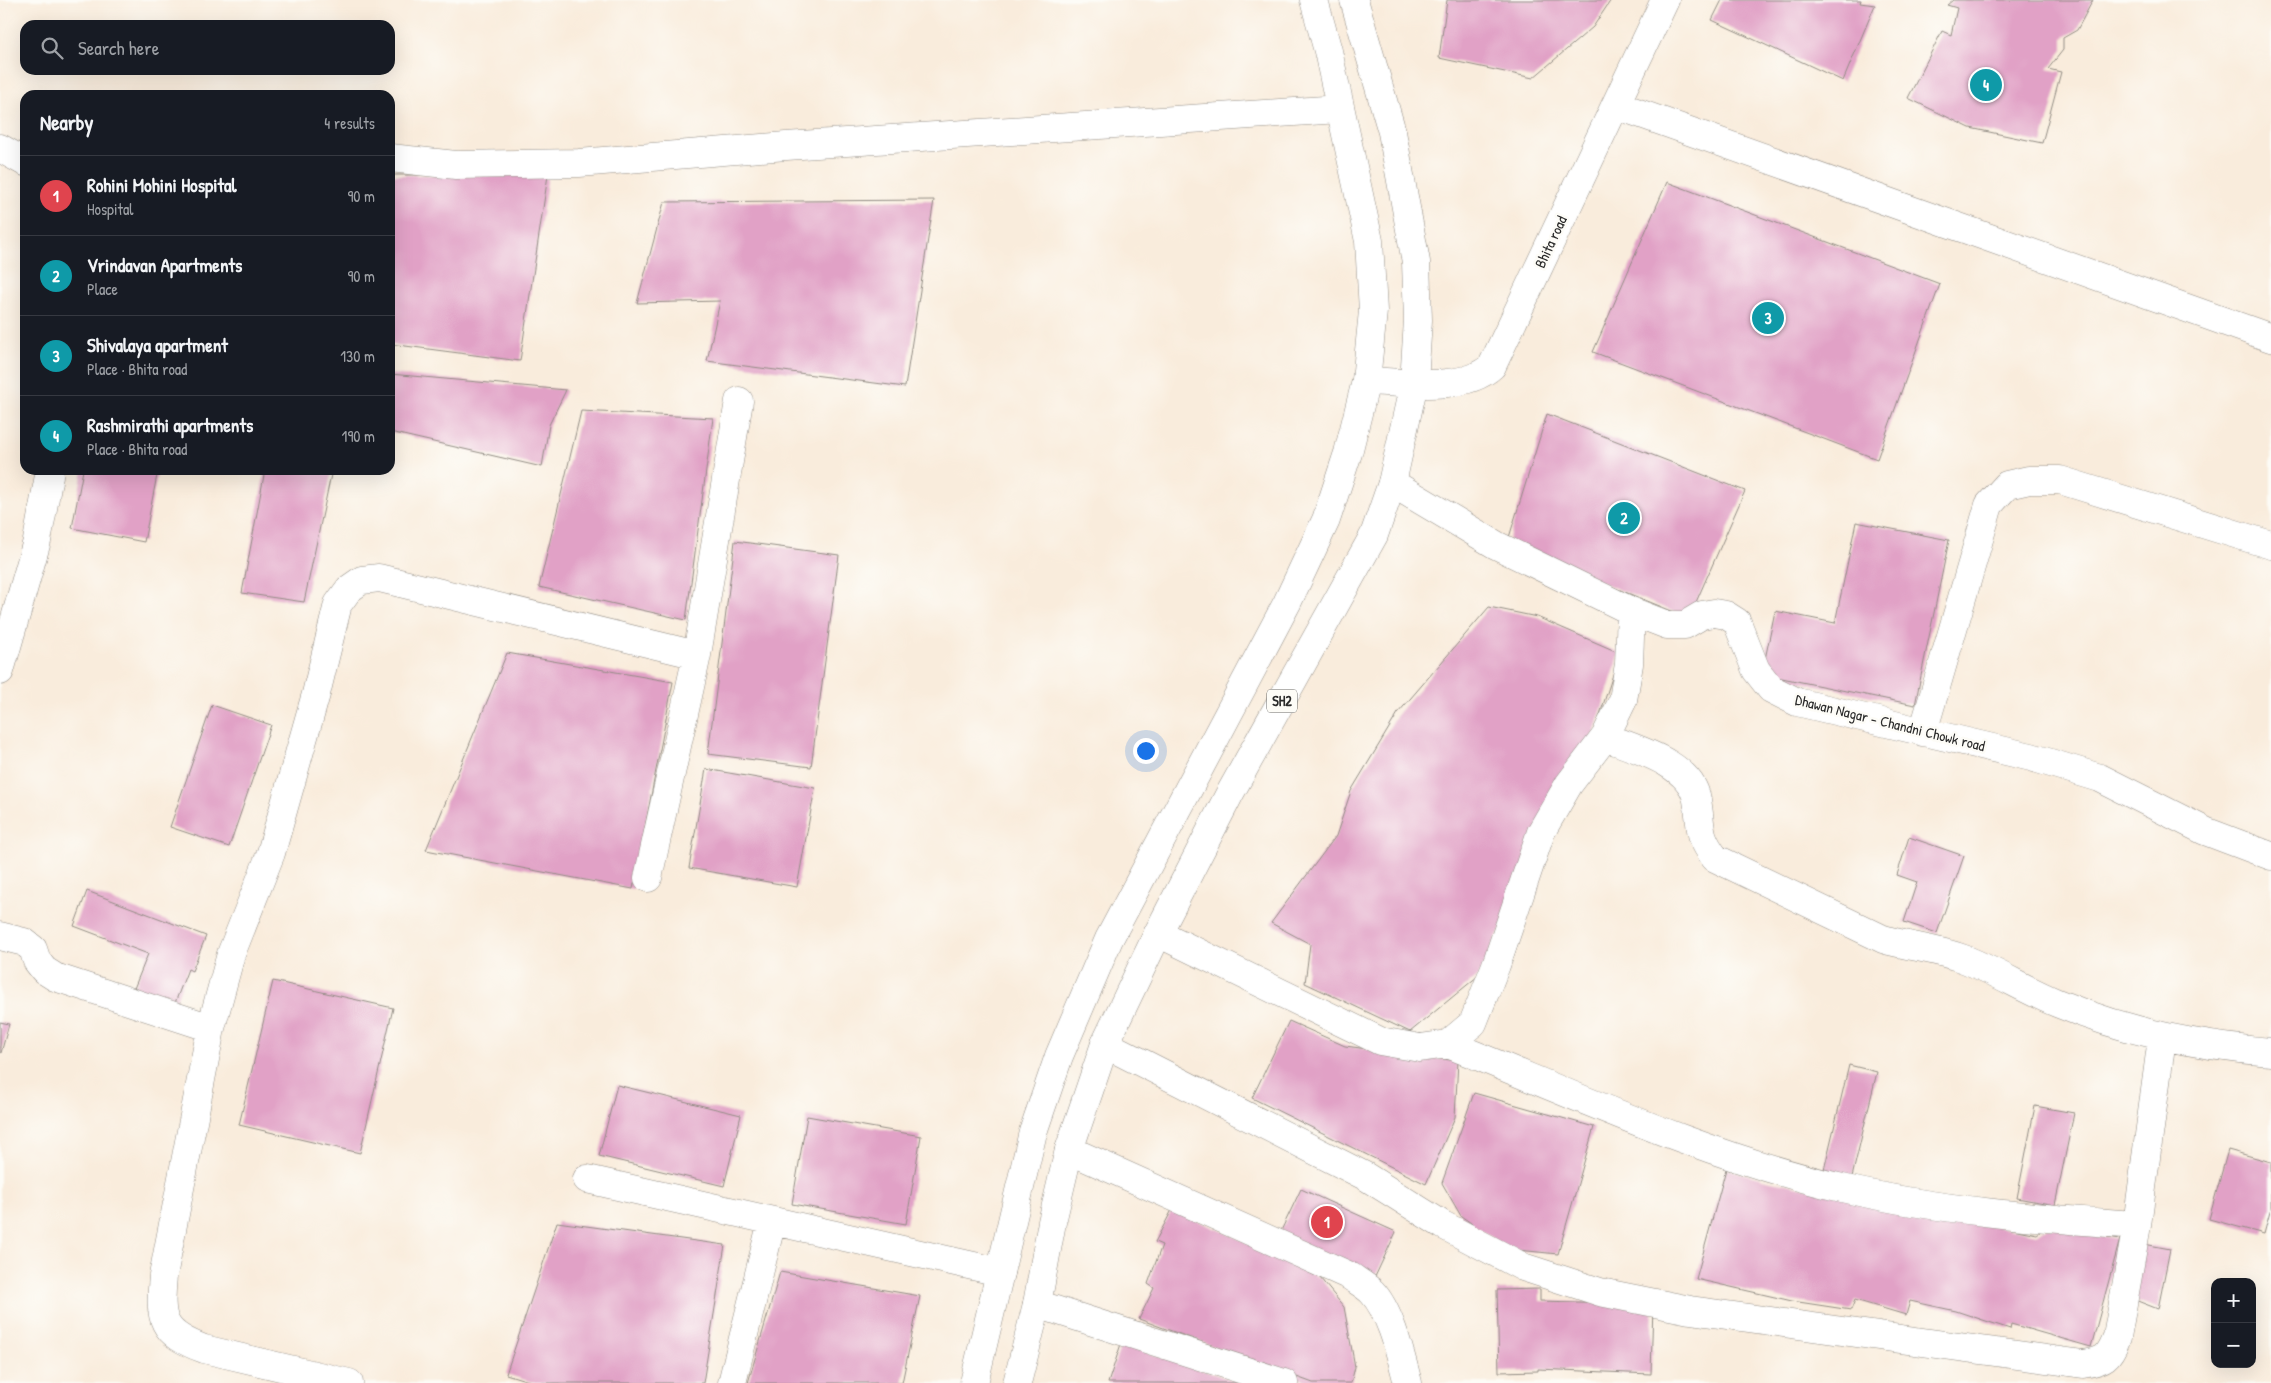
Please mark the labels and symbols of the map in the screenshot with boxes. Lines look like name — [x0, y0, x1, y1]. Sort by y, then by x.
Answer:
pin: 4 — [1970, 66, 2002, 104]
street label: Bhita road — [1529, 212, 1572, 271]
pin: 3 — [1752, 299, 1784, 337]
pin: 2 — [1608, 499, 1640, 537]
road number: SH2 — [1267, 689, 1297, 712]
street label: Dhawan Nagar - Chandni Chowk road — [1793, 689, 1987, 756]
your location — [1133, 738, 1159, 764]
pin: 1 — [1311, 1203, 1343, 1241]

